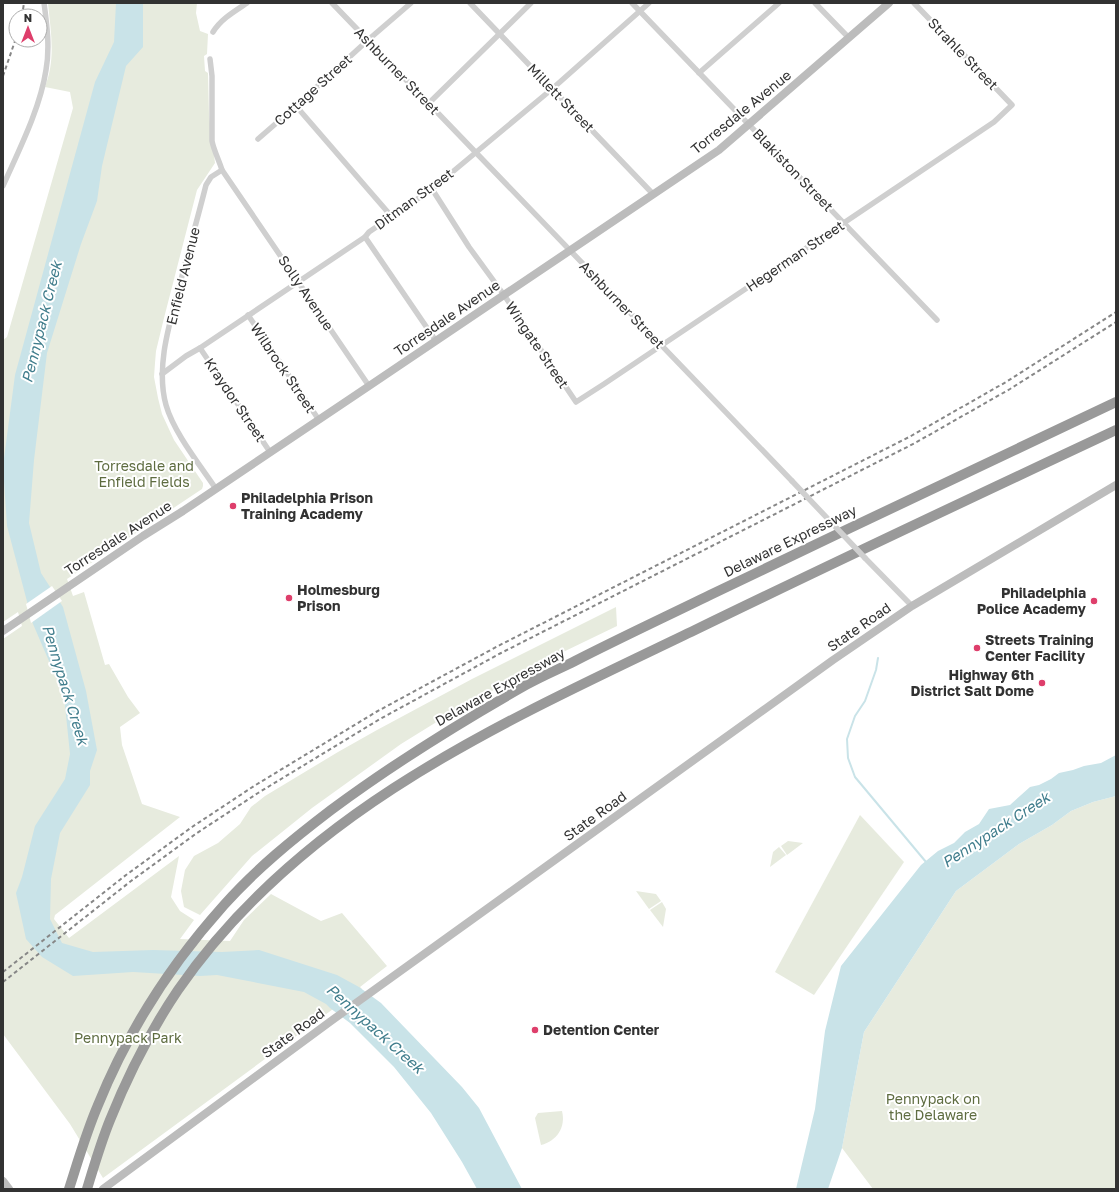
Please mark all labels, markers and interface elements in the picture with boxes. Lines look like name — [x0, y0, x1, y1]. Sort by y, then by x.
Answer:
north arrow — [8, 8, 48, 48]
text: N — [24, 11, 32, 24]
street label: Strahle Street — [925, 14, 1002, 93]
street label: Ashburner Street — [351, 23, 443, 118]
street label: Cottage Street — [270, 50, 355, 129]
street label: Millett Street — [524, 60, 598, 135]
street label: Torresdale Avenue — [687, 66, 794, 157]
street label: Blakiston Street — [750, 125, 837, 215]
street label: Ditman Street — [371, 164, 456, 233]
street label: Hegerman Street — [742, 216, 847, 295]
street label: Enfield Avenue — [162, 225, 203, 326]
street label: Solly Avenue — [275, 252, 338, 333]
street label: Ashburner Street — [576, 257, 668, 352]
water label: Pennypack Creek — [17, 258, 66, 385]
street label: Torresdale Avenue — [391, 276, 503, 359]
street label: Wingate Street — [502, 298, 573, 391]
street label: Wilbrock Street — [247, 320, 320, 416]
street label: Kraydor Street — [201, 355, 270, 445]
park label: Torresdale and Enfield Fields — [94, 457, 194, 490]
place label: Philadelphia Prison Training Academy — [241, 489, 373, 522]
street label: Torresdale Avenue — [61, 497, 174, 578]
marker: Philadelphia Prison Training Academy — [228, 501, 238, 511]
street label: Delaware Expressway — [721, 501, 859, 580]
place label: Holmesburg Prison — [297, 581, 380, 614]
place label: Philadelphia Police Academy — [977, 584, 1087, 617]
marker: Holmesburg Prison — [284, 593, 294, 603]
marker: Philadelphia Police Academy — [1089, 596, 1099, 606]
street label: State Road — [824, 599, 894, 655]
water label: Pennypack Creek — [38, 622, 93, 749]
place label: Streets Training Center Facility — [985, 631, 1094, 664]
marker: Streets Training Center Facility — [972, 643, 982, 653]
street label: Delaware Expressway — [432, 644, 568, 729]
place label: Highway 6th District Salt Dome — [910, 666, 1034, 699]
marker: Highway 6th District Salt Dome — [1037, 678, 1047, 688]
street label: State Road — [560, 787, 629, 844]
water label: Pennypack Creek — [938, 787, 1055, 872]
water label: Pennypack Creek — [323, 980, 429, 1078]
street label: State Road — [258, 1004, 327, 1061]
place label: Detention Center — [543, 1021, 660, 1038]
marker: Detention Center — [530, 1025, 540, 1035]
park label: Pennypack Park — [74, 1029, 182, 1046]
park label: Pennypack on the Delaware — [886, 1090, 980, 1123]

